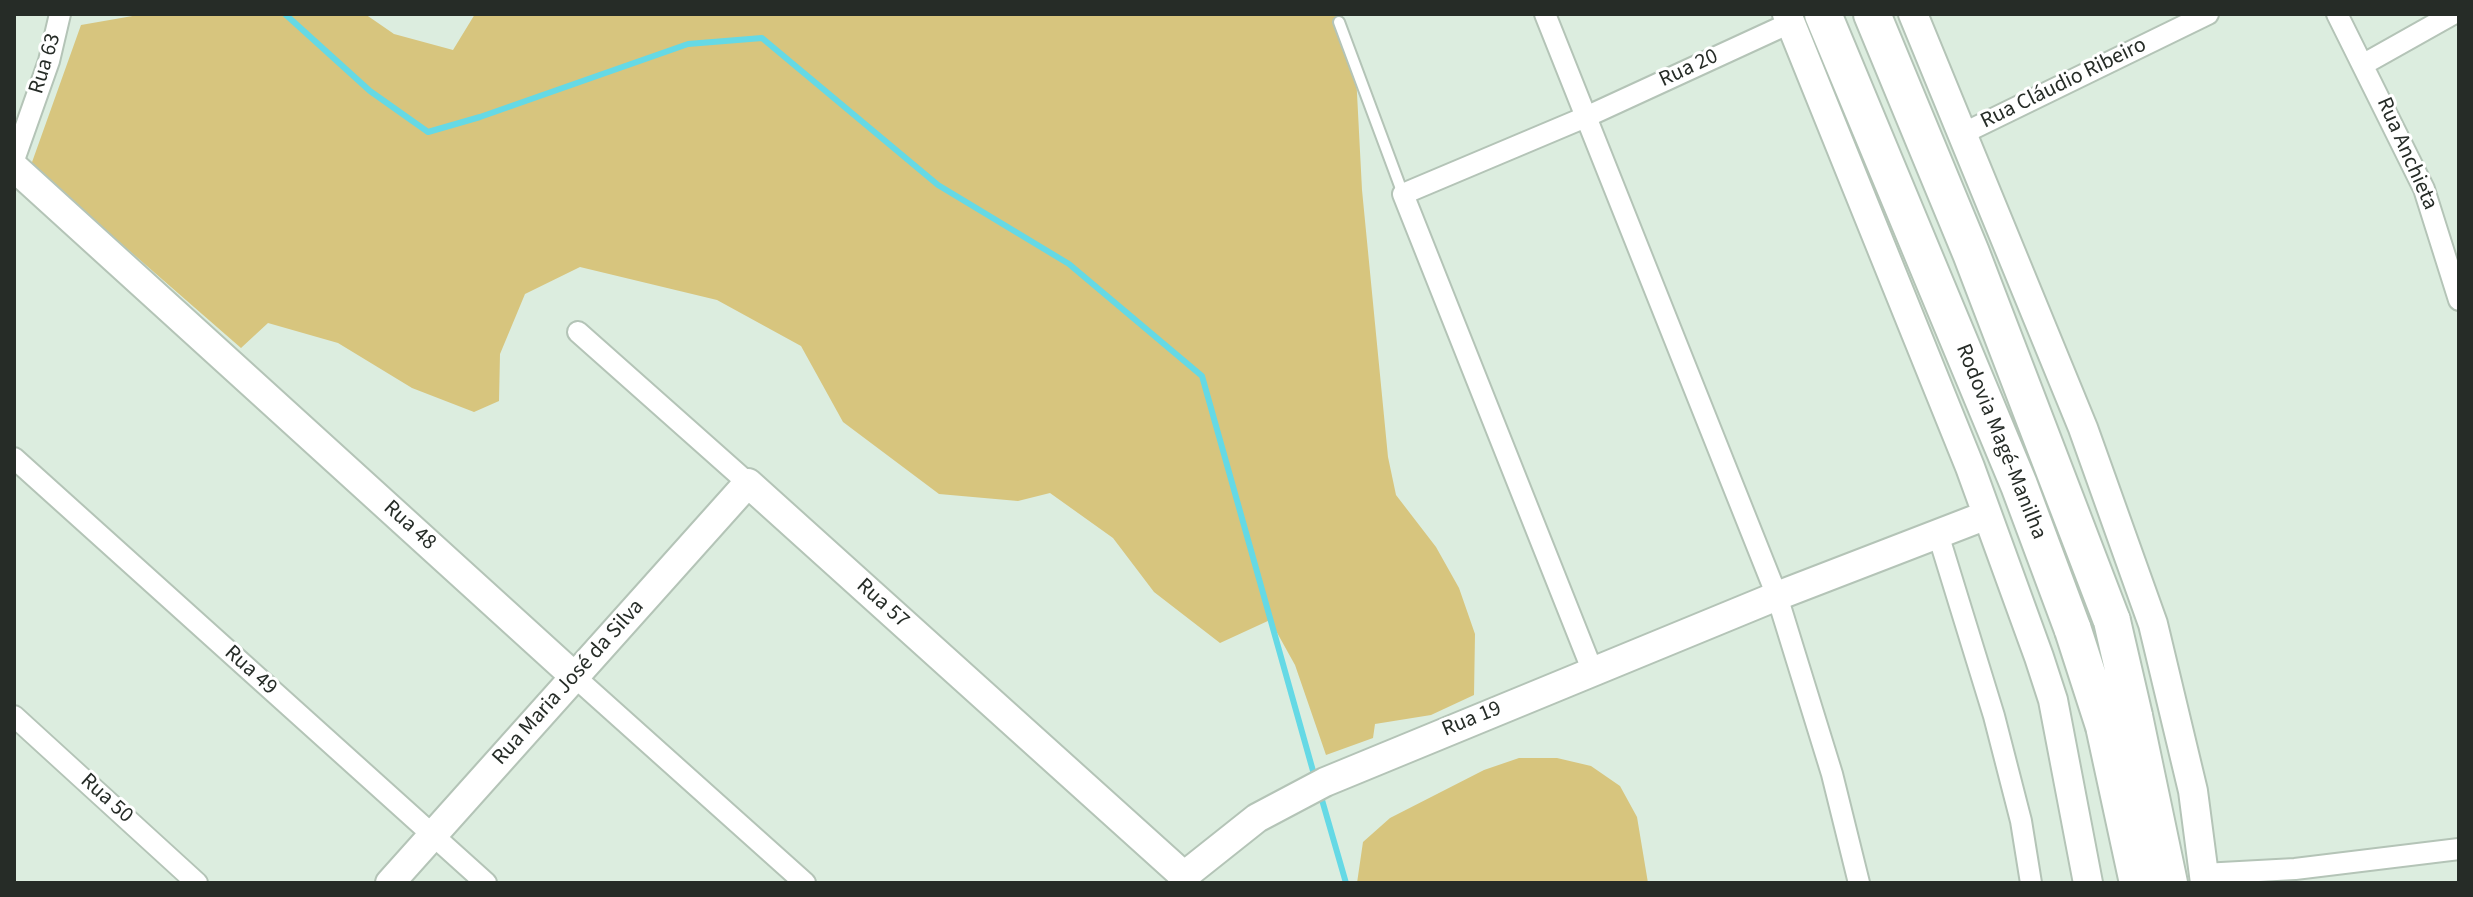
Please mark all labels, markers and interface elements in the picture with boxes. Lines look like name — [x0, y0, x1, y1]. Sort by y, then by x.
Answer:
street label: Rua 63 — [24, 31, 68, 97]
street label: Rua Cláudio Ribeiro — [1977, 32, 2151, 136]
street label: Rua 20 — [1655, 44, 1723, 94]
street label: Rua Anchieta — [2370, 94, 2442, 214]
street label: Rodovia Magé-Manilha — [1949, 340, 2051, 544]
street label: Rua 48 — [377, 496, 441, 556]
street label: Rua 57 — [850, 574, 914, 634]
street label: Rua Maria José da Silva — [488, 595, 650, 771]
street label: Rua 49 — [218, 641, 282, 701]
street label: Rua 19 — [1438, 696, 1506, 744]
street label: Rua 50 — [74, 769, 138, 829]

